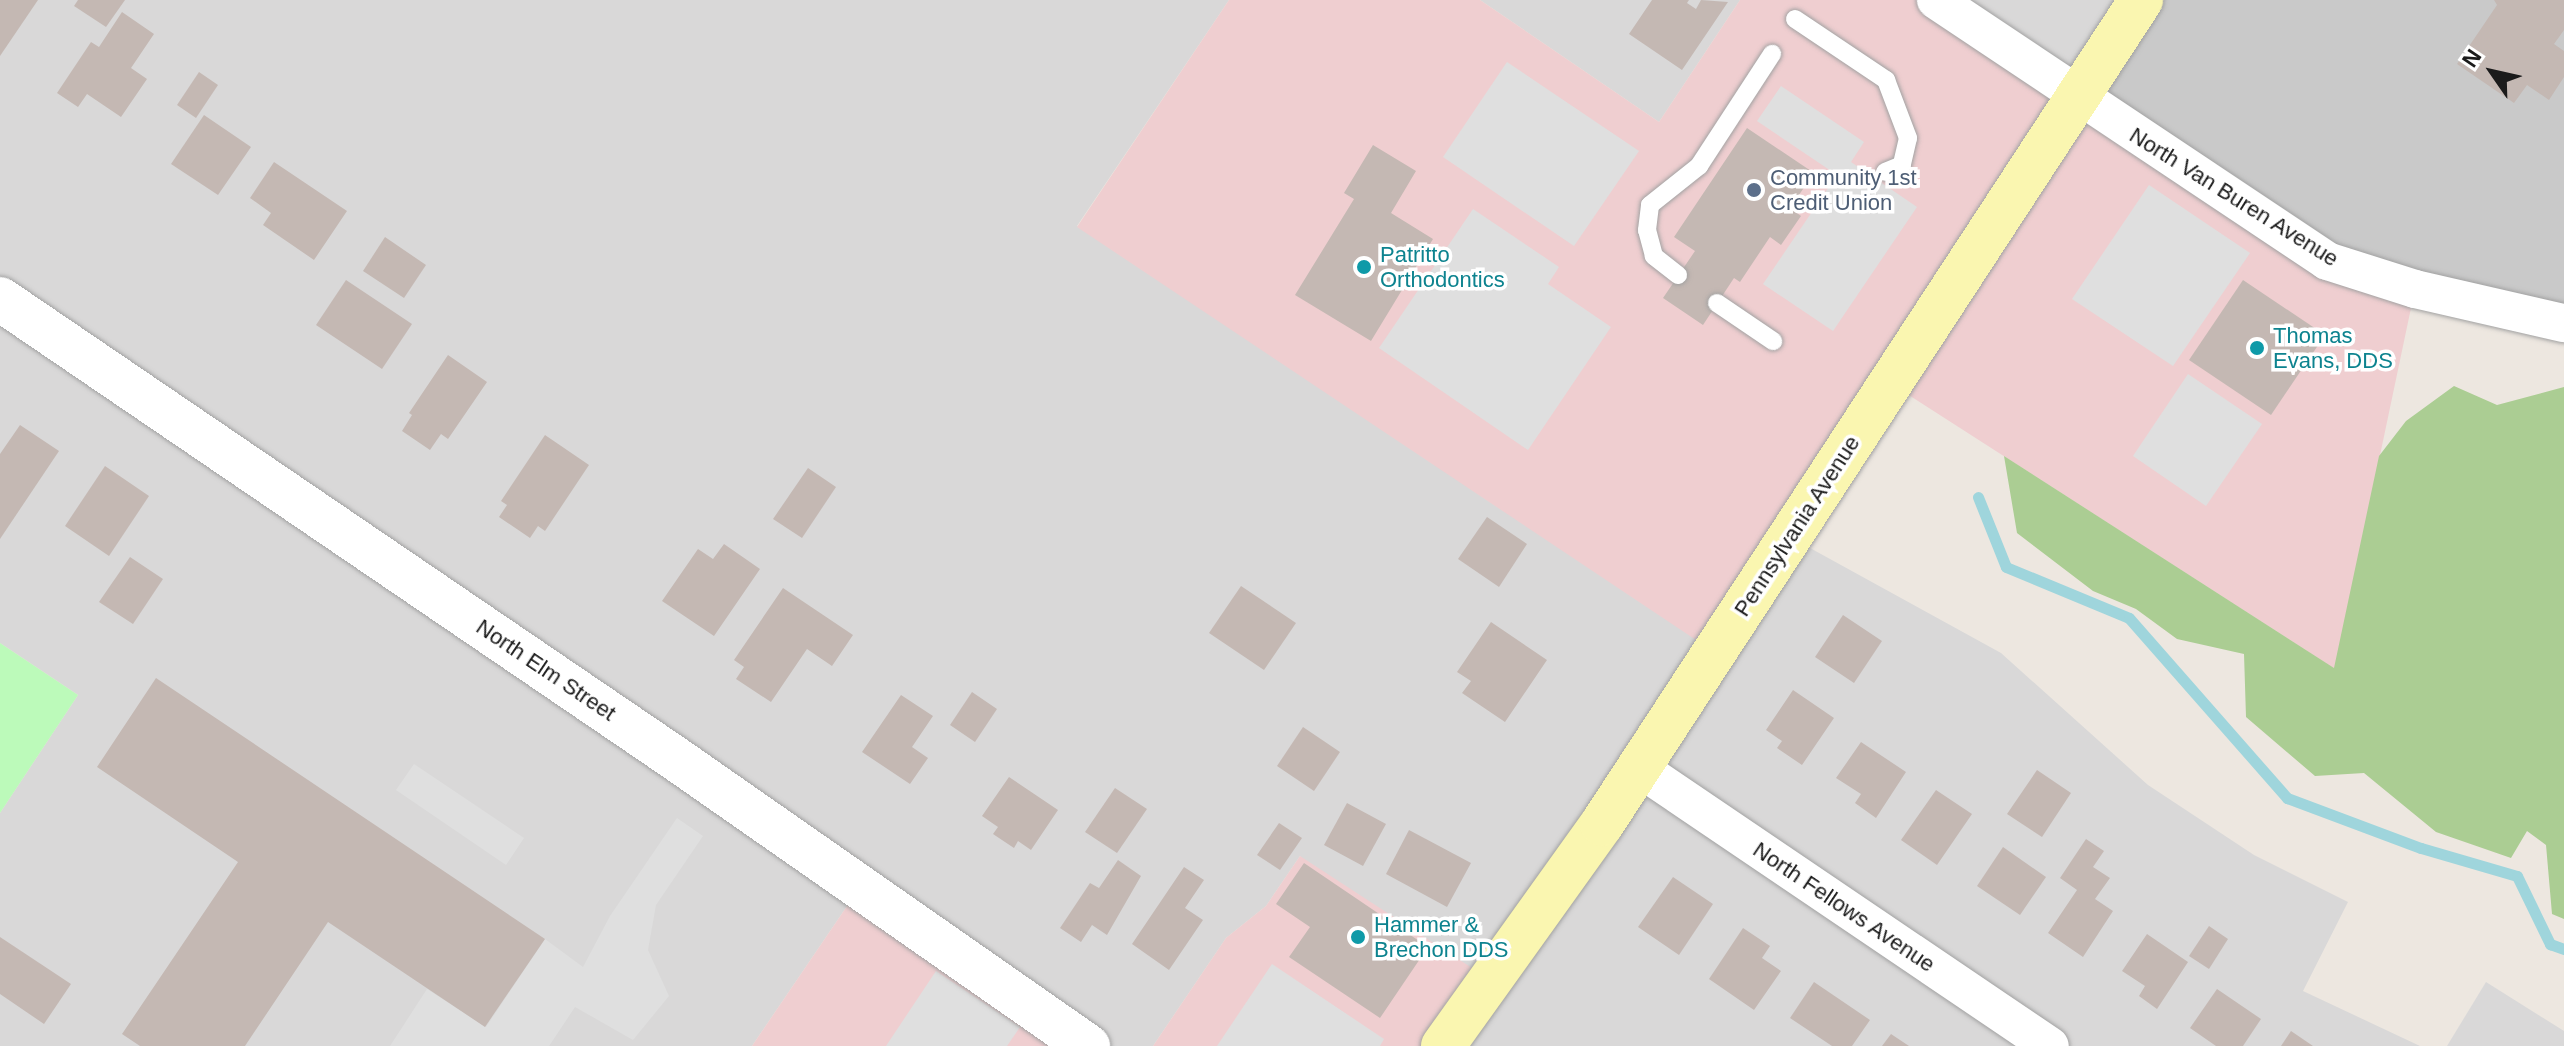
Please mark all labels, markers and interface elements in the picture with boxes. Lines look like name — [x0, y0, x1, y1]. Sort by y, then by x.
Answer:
north arrow — [2452, 32, 2532, 112]
text: N — [2457, 45, 2486, 72]
street label: North Van Buren Avenue — [2124, 122, 2344, 272]
place label: Community 1st Credit Union — [1770, 164, 1917, 216]
marker: Community 1st Credit Union — [1745, 181, 1763, 199]
place label: Patritto Orthodontics — [1380, 241, 1505, 292]
marker: Patritto Orthodontics — [1355, 258, 1373, 276]
place label: Thomas Evans, DDS — [2273, 322, 2393, 374]
marker: Thomas Evans, DDS — [2248, 339, 2266, 357]
street label: Pennsylvania Avenue — [1728, 430, 1866, 622]
street label: North Elm Street — [471, 614, 621, 726]
street label: North Fellows Avenue — [1748, 836, 1940, 978]
place label: Hammer & Brechon DDS — [1374, 911, 1509, 962]
marker: Hammer & Brechon DDS — [1349, 928, 1367, 946]

